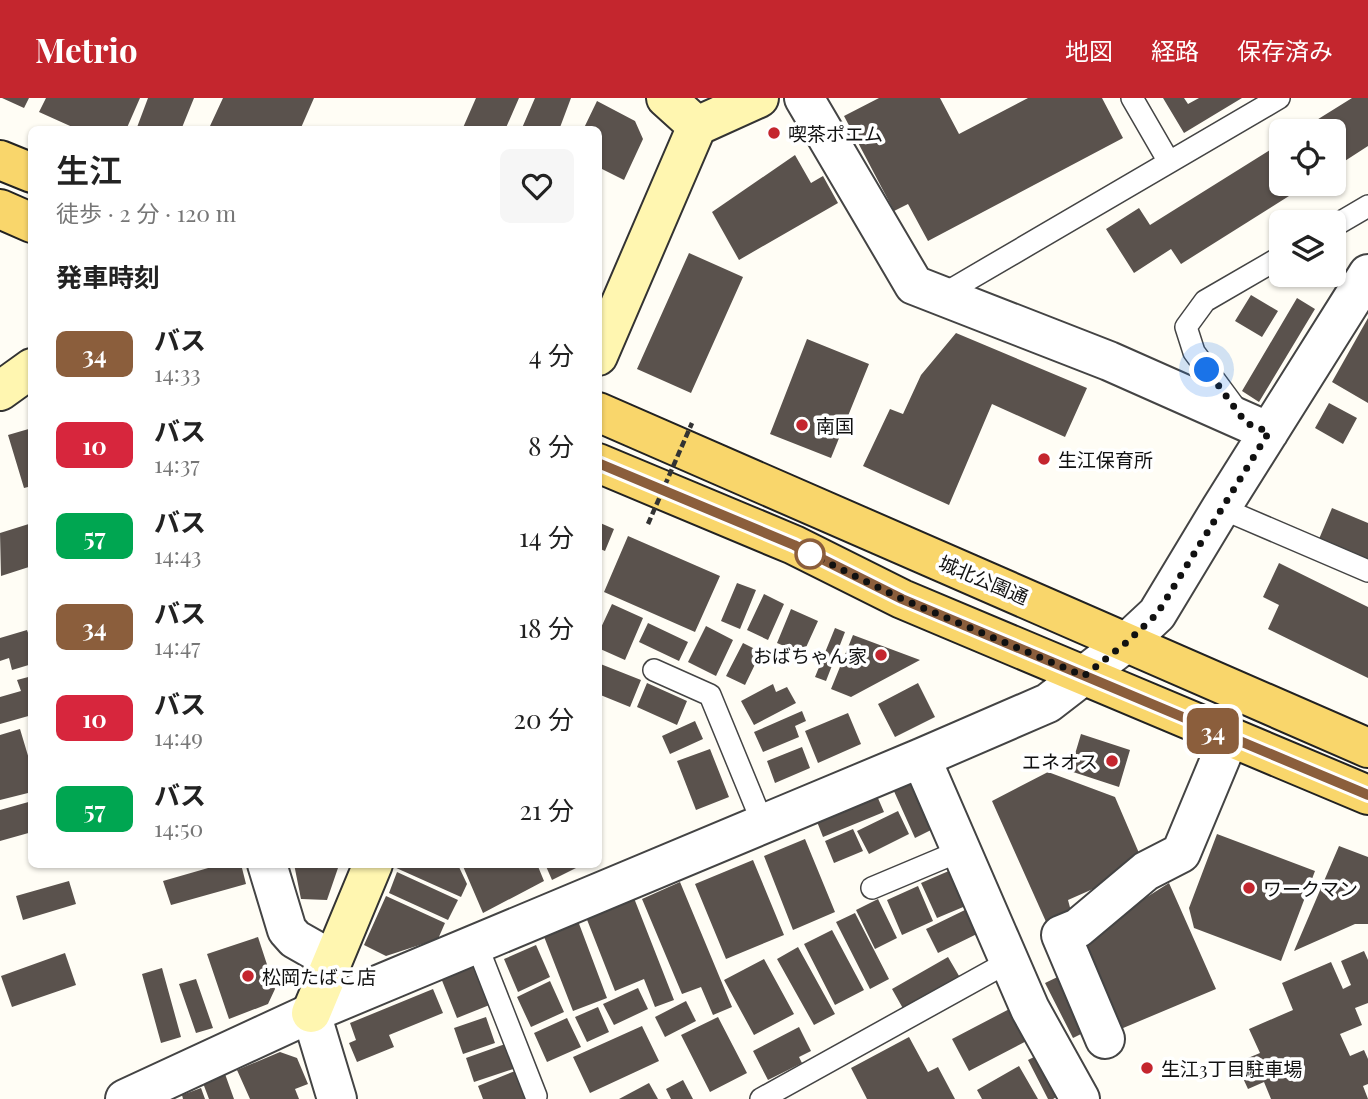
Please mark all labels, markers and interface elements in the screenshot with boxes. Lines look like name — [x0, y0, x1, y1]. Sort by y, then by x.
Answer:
text: Metrio — [35, 27, 138, 71]
text: 地図 — [1065, 34, 1113, 66]
text: 経路 — [1151, 34, 1199, 66]
text: 保存済み — [1237, 34, 1333, 66]
map controls — [1269, 119, 1346, 287]
button: locate — [1269, 119, 1346, 196]
place label: 喫茶ポエム — [788, 120, 883, 146]
marker: 喫茶ポエム — [766, 125, 782, 141]
text: 生江 — [56, 147, 122, 191]
button: heart — [500, 149, 574, 223]
text: 徒歩 · 2 分 · 120 m — [56, 197, 236, 228]
button: layers — [1269, 210, 1346, 287]
text: 発車時刻 — [56, 259, 160, 294]
text: バス — [154, 322, 206, 357]
text: 4 分 — [529, 337, 574, 372]
text: 34 — [82, 338, 107, 370]
your location — [1189, 352, 1224, 387]
text: 14:33 — [154, 357, 201, 388]
place label: 南国 — [816, 412, 854, 438]
text: バス — [154, 413, 206, 448]
marker: 南国 — [794, 417, 810, 433]
text: 8 分 — [528, 428, 574, 463]
text: 10 — [82, 429, 107, 461]
place label: 生江保育所 — [1058, 446, 1153, 472]
text: 14:37 — [154, 448, 200, 479]
marker: 生江保育所 — [1036, 451, 1052, 467]
text: バス — [154, 504, 206, 539]
text: 14 分 — [519, 519, 574, 554]
text: 57 — [84, 520, 105, 552]
text: 14:43 — [154, 539, 201, 570]
unlabelled marker — [795, 539, 825, 569]
street label: 城北公園通 — [935, 548, 1033, 610]
text: バス — [154, 595, 206, 630]
text: 18 分 — [518, 610, 574, 645]
text: 34 — [82, 611, 107, 643]
text: 14:47 — [154, 630, 200, 661]
place label: おばちゃん家 — [753, 642, 867, 668]
marker: おばちゃん家 — [873, 647, 889, 663]
text: バス — [154, 686, 206, 721]
text: 20 分 — [513, 701, 574, 736]
text: 10 — [82, 702, 107, 734]
line badge: 34 — [1182, 708, 1244, 754]
text: 34 — [1201, 715, 1225, 747]
text: 14:49 — [154, 721, 203, 752]
place label: エネオス — [1022, 748, 1098, 774]
marker: エネオス — [1104, 753, 1120, 769]
text: バス — [154, 777, 206, 812]
text: 21 分 — [519, 792, 574, 827]
text: 57 — [84, 793, 105, 825]
text: 14:50 — [154, 812, 203, 843]
place label: ワークマン — [1263, 875, 1358, 901]
marker: ワークマン — [1241, 880, 1257, 896]
place label: 松岡たばこ店 — [262, 963, 376, 989]
marker: 松岡たばこ店 — [240, 968, 256, 984]
place label: 生江3丁目駐車場 — [1161, 1055, 1303, 1081]
marker: 生江3丁目駐車場 — [1139, 1060, 1155, 1076]

